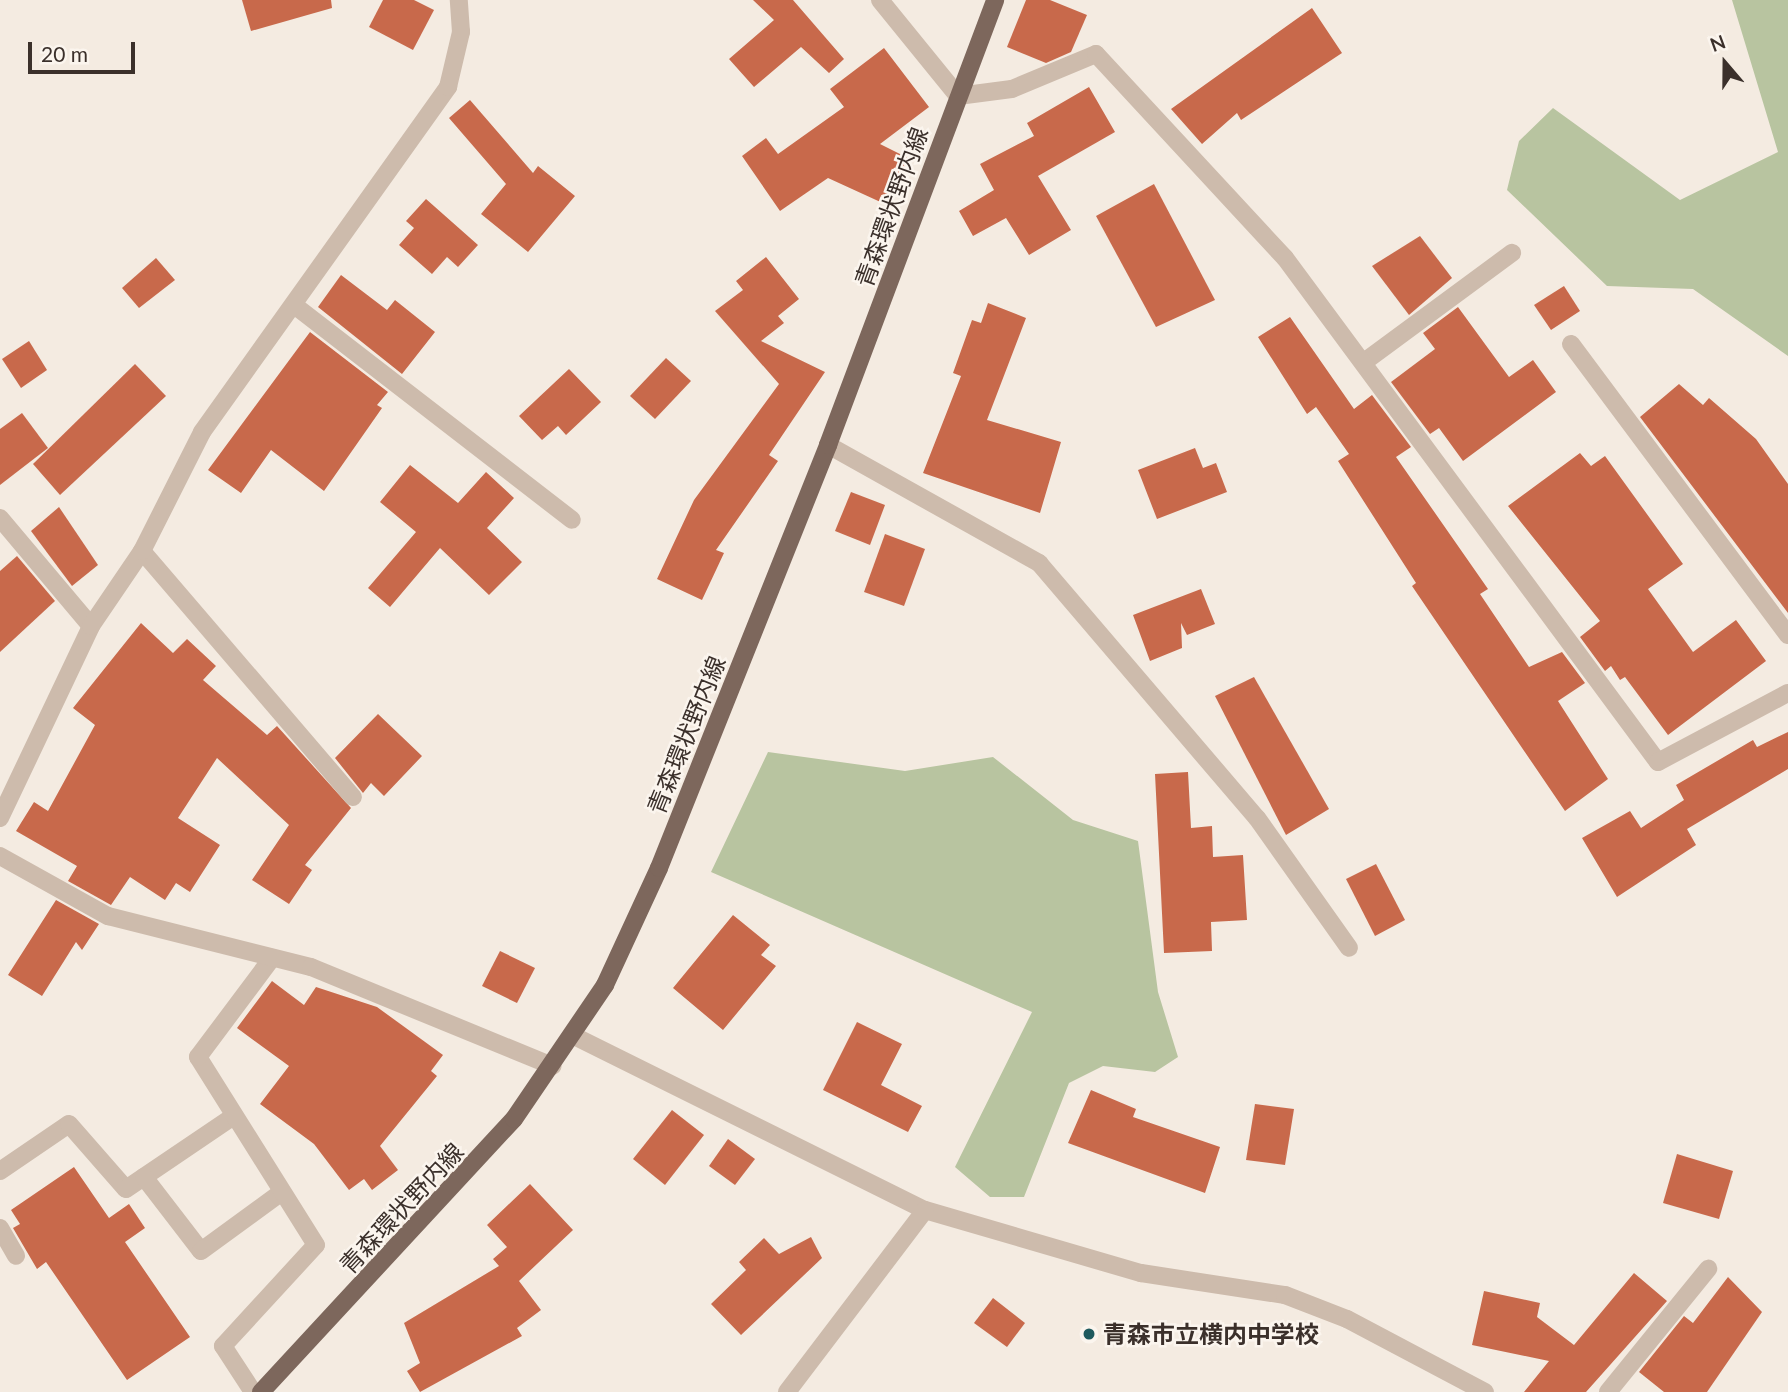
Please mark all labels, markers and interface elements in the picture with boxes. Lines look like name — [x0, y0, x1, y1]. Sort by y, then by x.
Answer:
scale bar — [32, 28, 138, 72]
north arrow — [1690, 28, 1760, 98]
text: N — [1707, 29, 1728, 56]
text: 20 m — [41, 41, 88, 66]
street label: 青森環状野内線 — [849, 123, 933, 291]
street label: 青森環状野内線 — [641, 652, 731, 818]
street label: 青森環状野内線 — [333, 1137, 469, 1279]
place label: 青森市立横内中学校 — [1103, 1320, 1319, 1348]
marker: 青森市立横内中学校 — [1081, 1326, 1097, 1342]

